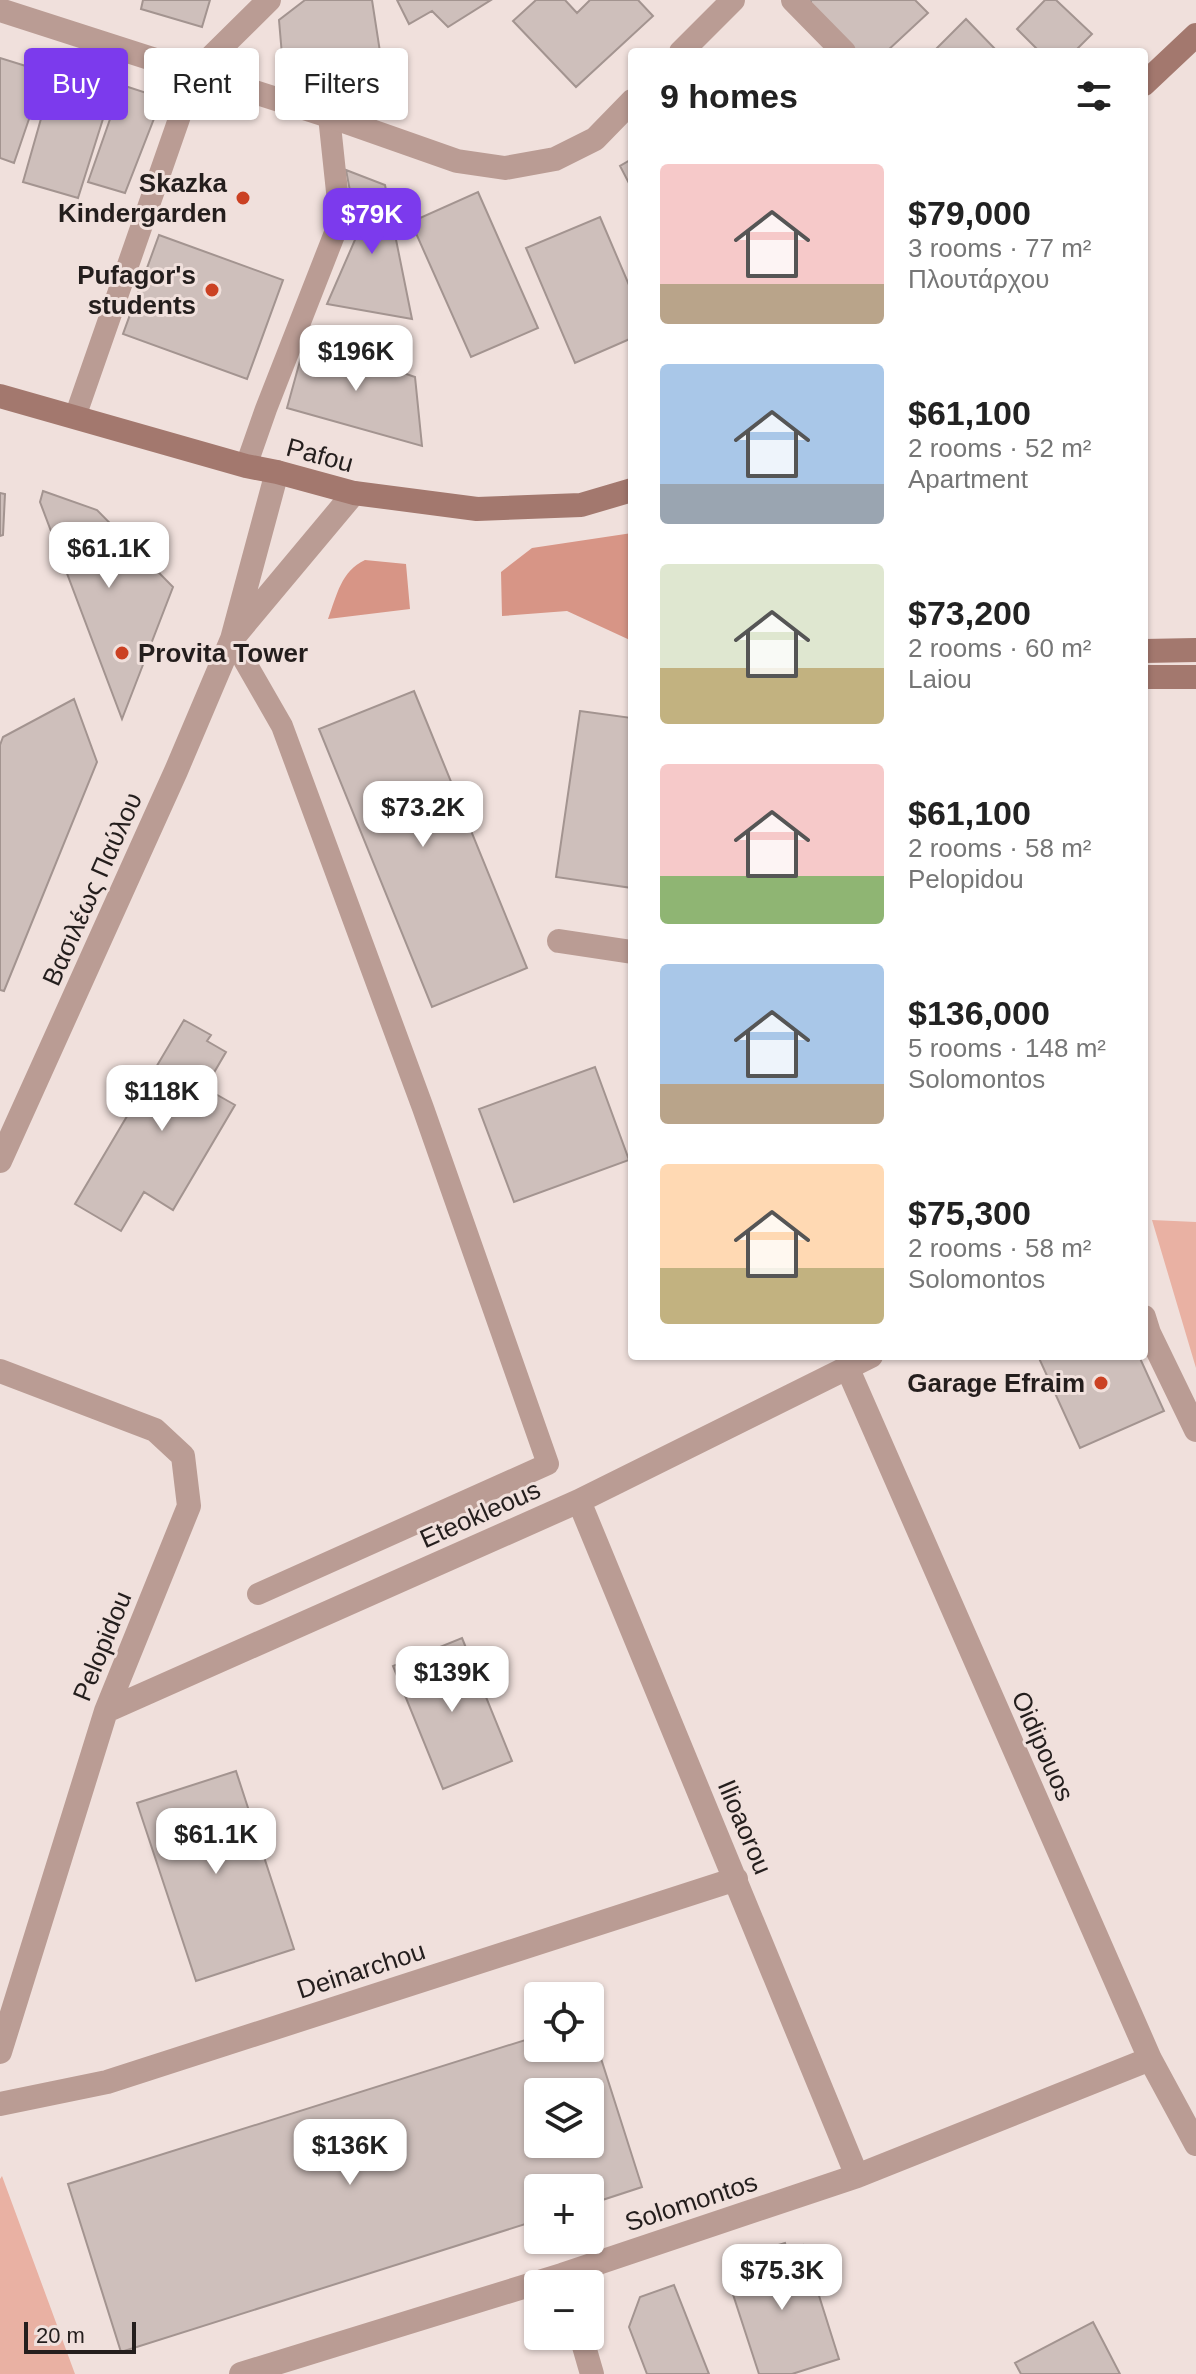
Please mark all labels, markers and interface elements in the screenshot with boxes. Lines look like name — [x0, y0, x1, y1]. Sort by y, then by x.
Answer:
chip: Buy — [24, 48, 128, 120]
chip: Rent — [144, 48, 259, 120]
chip: Filters — [275, 48, 408, 120]
icon: filters — [1072, 74, 1116, 118]
text: 9 homes — [660, 77, 798, 115]
place label: Skazka Kindergarden — [58, 168, 228, 228]
pin: $79K — [325, 188, 419, 256]
marker: Skazka Kindergarden — [234, 189, 252, 207]
text: $79,000 — [908, 194, 1031, 232]
icon: home — [724, 196, 820, 292]
text: $79K — [341, 199, 403, 229]
text: 3 rooms · 77 m² — [908, 233, 1092, 263]
place label: Pufagor's students — [77, 260, 196, 320]
text: Πλουτάρχου — [908, 264, 1049, 294]
marker: Pufagor's students — [203, 281, 221, 299]
pin: $196K — [300, 325, 412, 393]
text: $196K — [318, 336, 394, 366]
text: $61,100 — [908, 394, 1031, 432]
icon: home — [724, 396, 820, 492]
street label: Pafou — [283, 432, 357, 478]
text: 2 rooms · 52 m² — [908, 433, 1092, 463]
text: Apartment — [908, 464, 1028, 494]
pin: $61.1K — [44, 522, 174, 590]
text: $61.1K — [67, 533, 151, 563]
text: $73,200 — [908, 594, 1031, 632]
icon: home — [724, 596, 820, 692]
text: 2 rooms · 60 m² — [908, 633, 1092, 663]
place label: Provita Tower — [138, 638, 308, 668]
marker: Provita Tower — [113, 644, 131, 662]
text: Laiou — [908, 664, 972, 694]
pin: $73.2K — [358, 781, 488, 849]
street label: Βασιλέως Παύλου — [36, 788, 148, 990]
text: $73.2K — [381, 792, 465, 822]
text: $61,100 — [908, 794, 1031, 832]
icon: home — [724, 796, 820, 892]
text: 2 rooms · 58 m² — [908, 833, 1092, 863]
text: Pelopidou — [908, 864, 1024, 894]
text: $136,000 — [908, 994, 1050, 1032]
icon: home — [724, 996, 820, 1092]
text: 5 rooms · 148 m² — [908, 1033, 1106, 1063]
text: Solomontos — [908, 1064, 1045, 1094]
pin: $118K — [106, 1065, 218, 1133]
text: $118K — [124, 1076, 200, 1106]
text: $75,300 — [908, 1194, 1031, 1232]
icon: home — [724, 1196, 820, 1292]
text: 2 rooms · 58 m² — [908, 1233, 1092, 1263]
text: Solomontos — [908, 1264, 1045, 1294]
place label: Garage Efraim — [907, 1368, 1085, 1398]
marker: Garage Efraim — [1092, 1374, 1110, 1392]
street label: Eteokleous — [415, 1474, 545, 1554]
street label: Pelopidou — [66, 1587, 138, 1705]
pin: $139K — [396, 1646, 508, 1714]
text: $139K — [414, 1657, 490, 1687]
street label: Oidipouos — [1005, 1686, 1081, 1806]
street label: Ilioaorou — [712, 1775, 778, 1879]
pin: $61.1K — [151, 1808, 281, 1876]
text: $61.1K — [174, 1819, 258, 1849]
street label: Deinarchou — [293, 1935, 429, 2005]
map controls — [524, 1982, 604, 2350]
button: locate — [524, 1982, 604, 2062]
button: layers — [524, 2078, 604, 2158]
pin: $136K — [294, 2119, 406, 2187]
text: $136K — [312, 2130, 388, 2160]
street label: Solomontos — [621, 2167, 761, 2237]
button: + — [524, 2174, 604, 2254]
pin: $75.3K — [717, 2244, 847, 2312]
text: $75.3K — [740, 2255, 824, 2285]
button: − — [524, 2270, 604, 2350]
scale bar — [24, 2318, 136, 2354]
text: 20 m — [36, 2323, 85, 2348]

